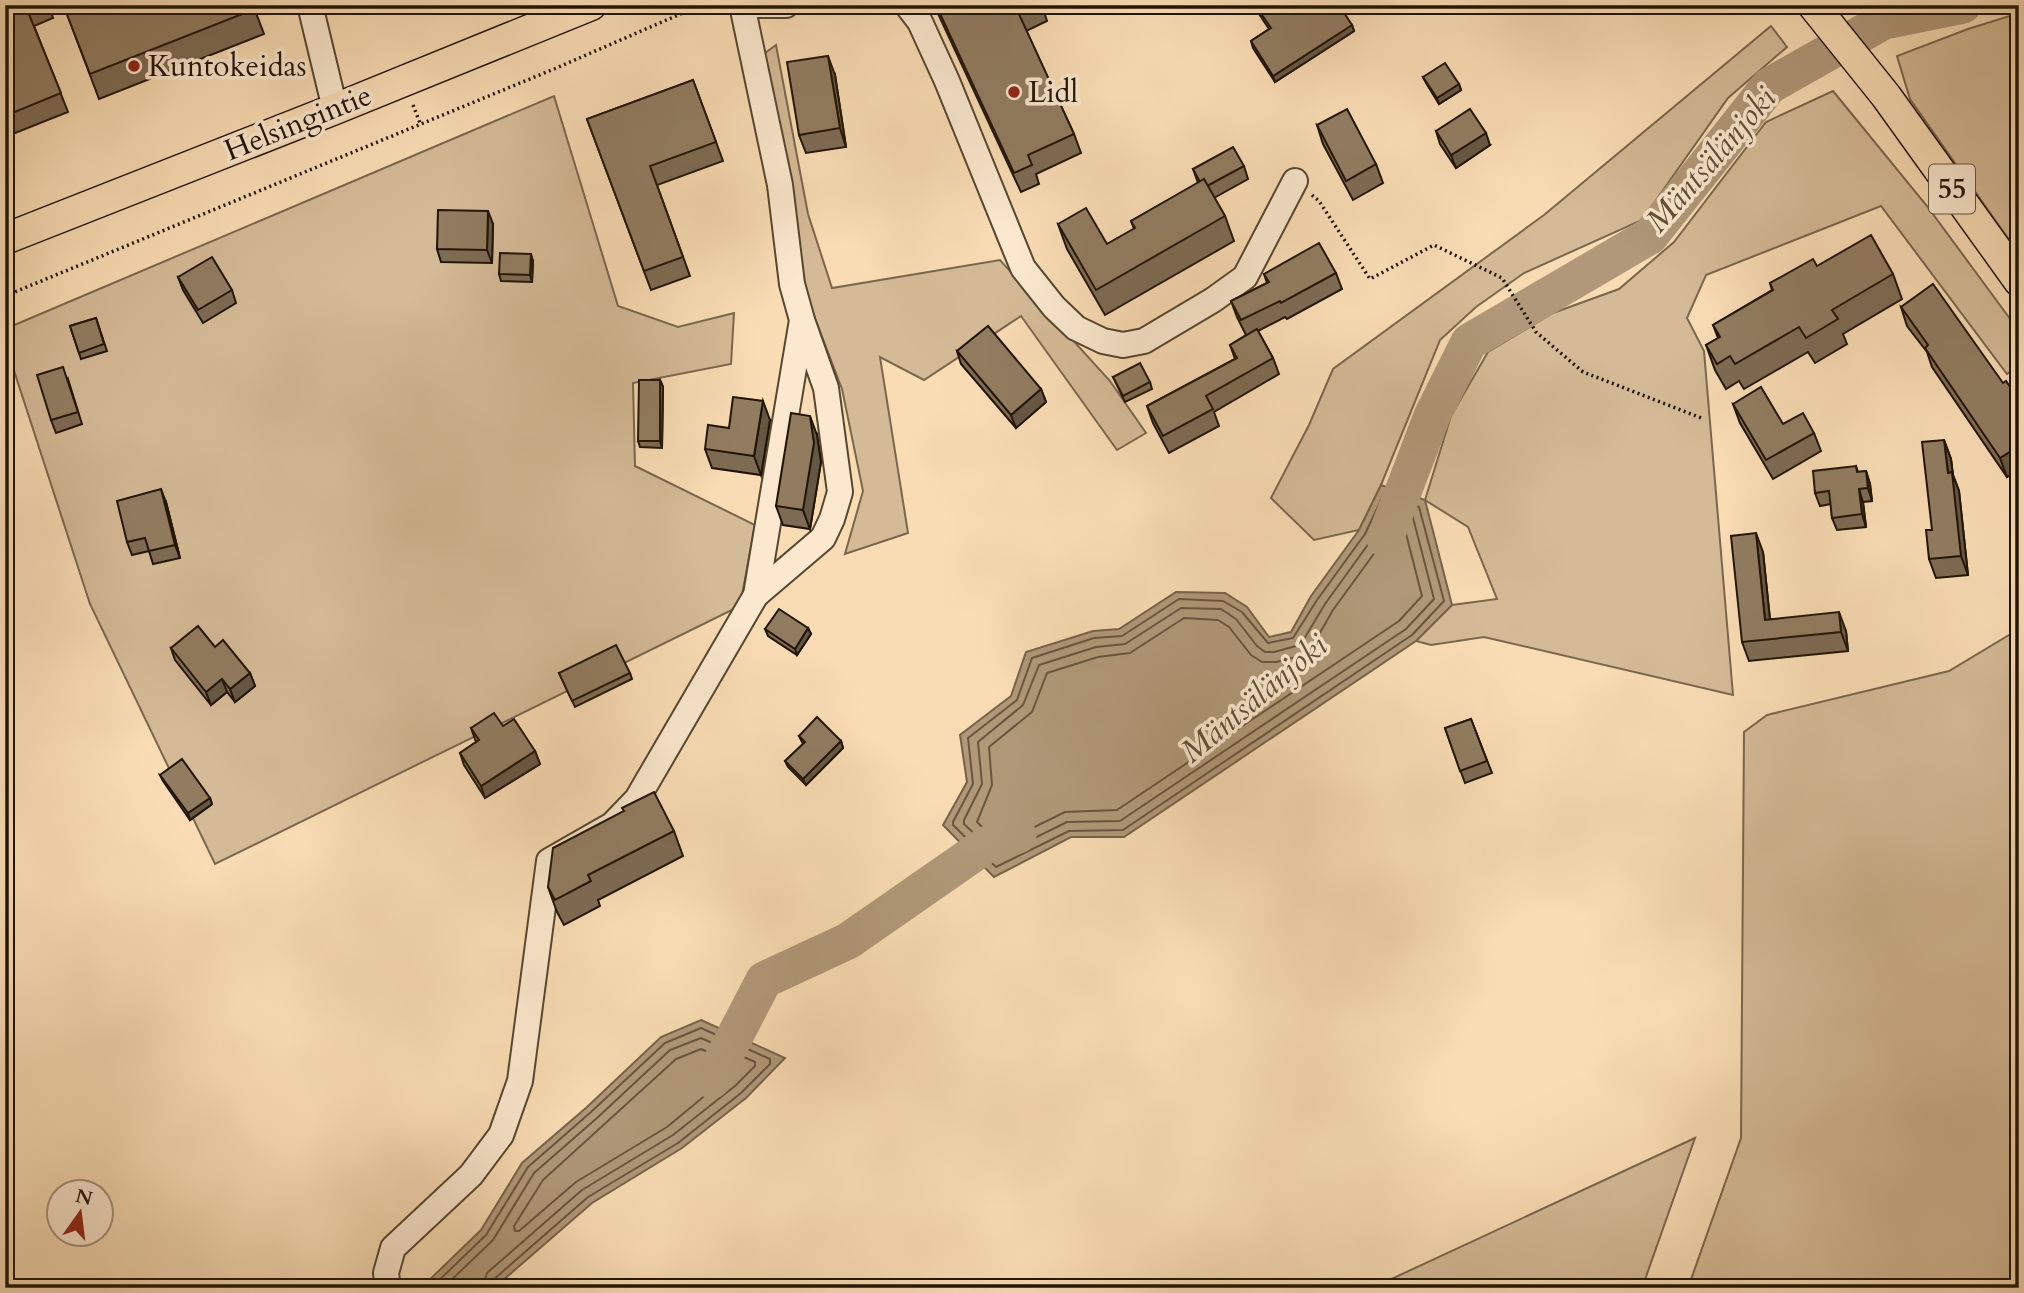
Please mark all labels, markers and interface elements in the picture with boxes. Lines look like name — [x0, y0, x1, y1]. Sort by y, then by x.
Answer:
place label: Kuntokeidas — [148, 46, 307, 87]
marker: Kuntokeidas — [126, 58, 142, 74]
place label: Lidl — [1028, 72, 1079, 113]
street label: Helsingintie — [218, 75, 378, 171]
water label: Mäntsälänjoki — [1636, 78, 1787, 242]
marker: Lidl — [1006, 84, 1022, 100]
road number: 55 — [1929, 164, 1975, 214]
water label: Mäntsälänjoki — [1171, 624, 1337, 774]
north arrow — [46, 1178, 116, 1248]
text: N — [73, 1183, 96, 1212]

